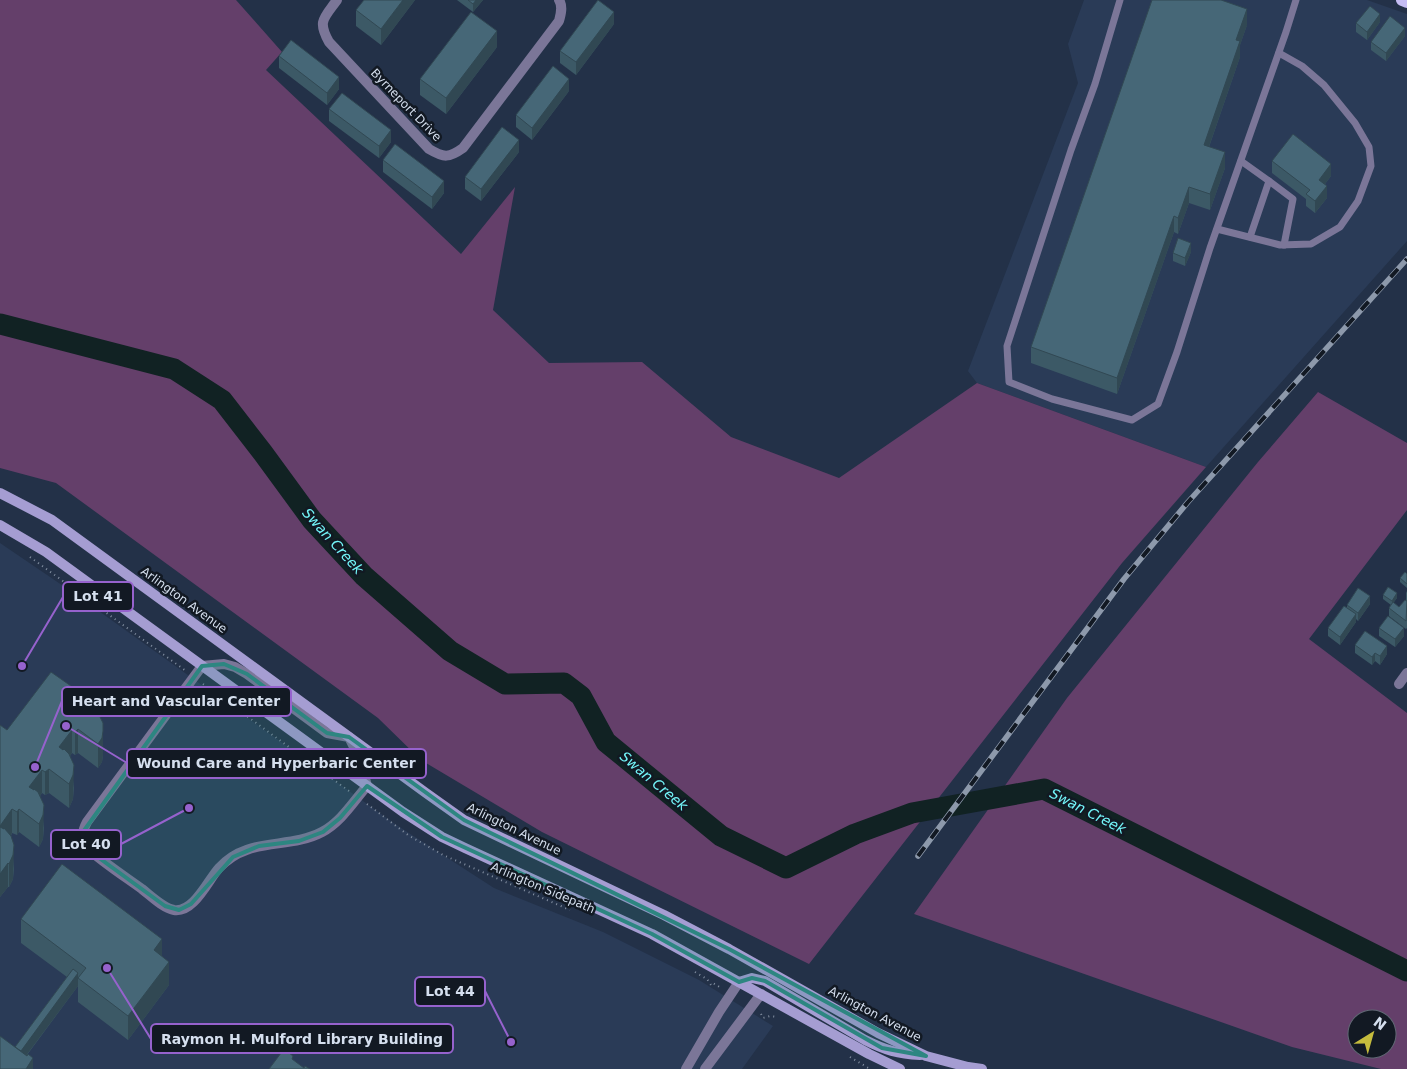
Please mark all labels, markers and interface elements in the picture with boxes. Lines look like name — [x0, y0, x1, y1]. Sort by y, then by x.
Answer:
street label: Byrneport Drive — [368, 66, 444, 144]
water label: Swan Creek — [299, 505, 367, 578]
street label: Arlington Avenue — [138, 564, 230, 636]
callout: Lot 41 — [63, 582, 133, 611]
text: Lot 41 — [73, 588, 123, 604]
callout: Heart and Vascular Center — [62, 687, 291, 716]
text: Heart and Vascular Center — [72, 693, 280, 709]
water label: Swan Creek — [617, 748, 692, 814]
callout: Wound Care and Hyperbaric Center — [127, 749, 426, 778]
text: Wound Care and Hyperbaric Center — [136, 755, 416, 771]
water label: Swan Creek — [1047, 785, 1129, 837]
street label: Arlington Avenue — [465, 800, 563, 858]
callout: Lot 40 — [51, 830, 121, 859]
text: Lot 40 — [61, 836, 111, 852]
street label: Arlington Sidepath — [489, 860, 597, 916]
callout: Lot 44 — [415, 977, 485, 1006]
text: Lot 44 — [425, 983, 475, 999]
street label: Arlington Avenue — [826, 984, 924, 1044]
north arrow — [1347, 1009, 1397, 1059]
text: N — [1370, 1014, 1389, 1034]
callout: Raymon H. Mulford Library Building — [151, 1024, 453, 1053]
text: Raymon H. Mulford Library Building — [161, 1031, 443, 1047]

